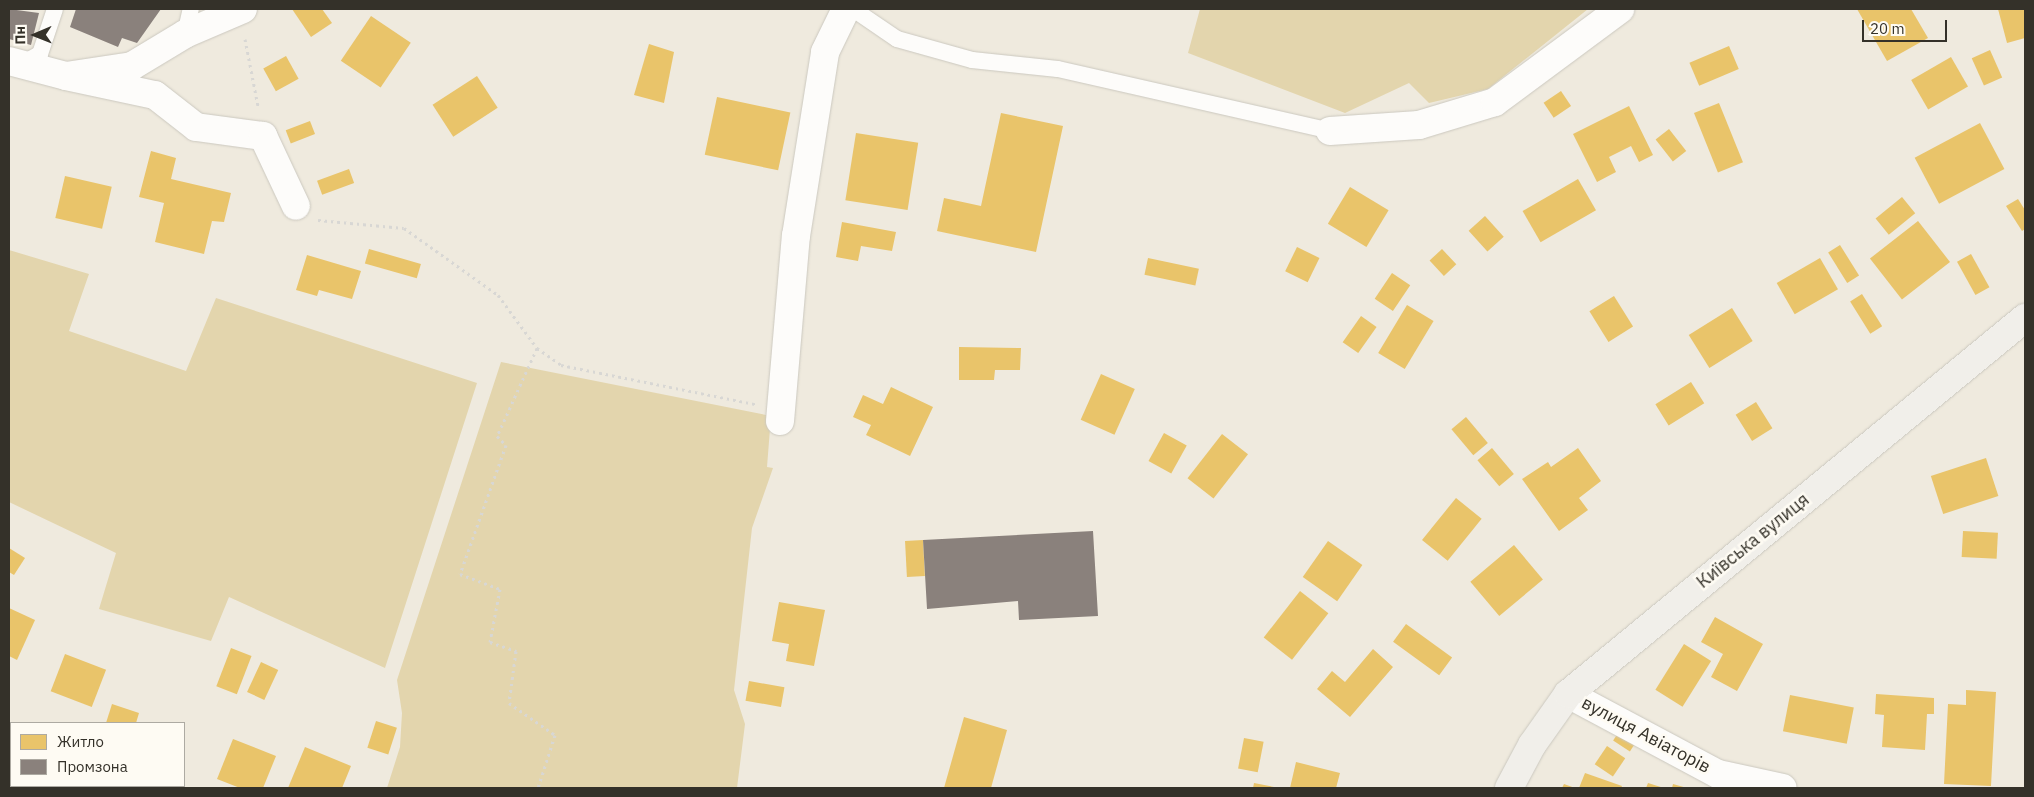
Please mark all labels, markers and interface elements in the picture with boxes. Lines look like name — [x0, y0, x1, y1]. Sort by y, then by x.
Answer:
north arrow — [10, 10, 60, 60]
scale bar — [1864, 10, 1949, 42]
text: 20 m — [1870, 19, 1905, 38]
text: Пн — [11, 26, 29, 45]
street label: Київська вулиця — [1692, 489, 1814, 593]
street label: вулиця Авіаторів — [1578, 692, 1714, 778]
legend — [10, 722, 185, 787]
text: Житло — [57, 732, 104, 751]
text: Промзона — [57, 757, 128, 776]

